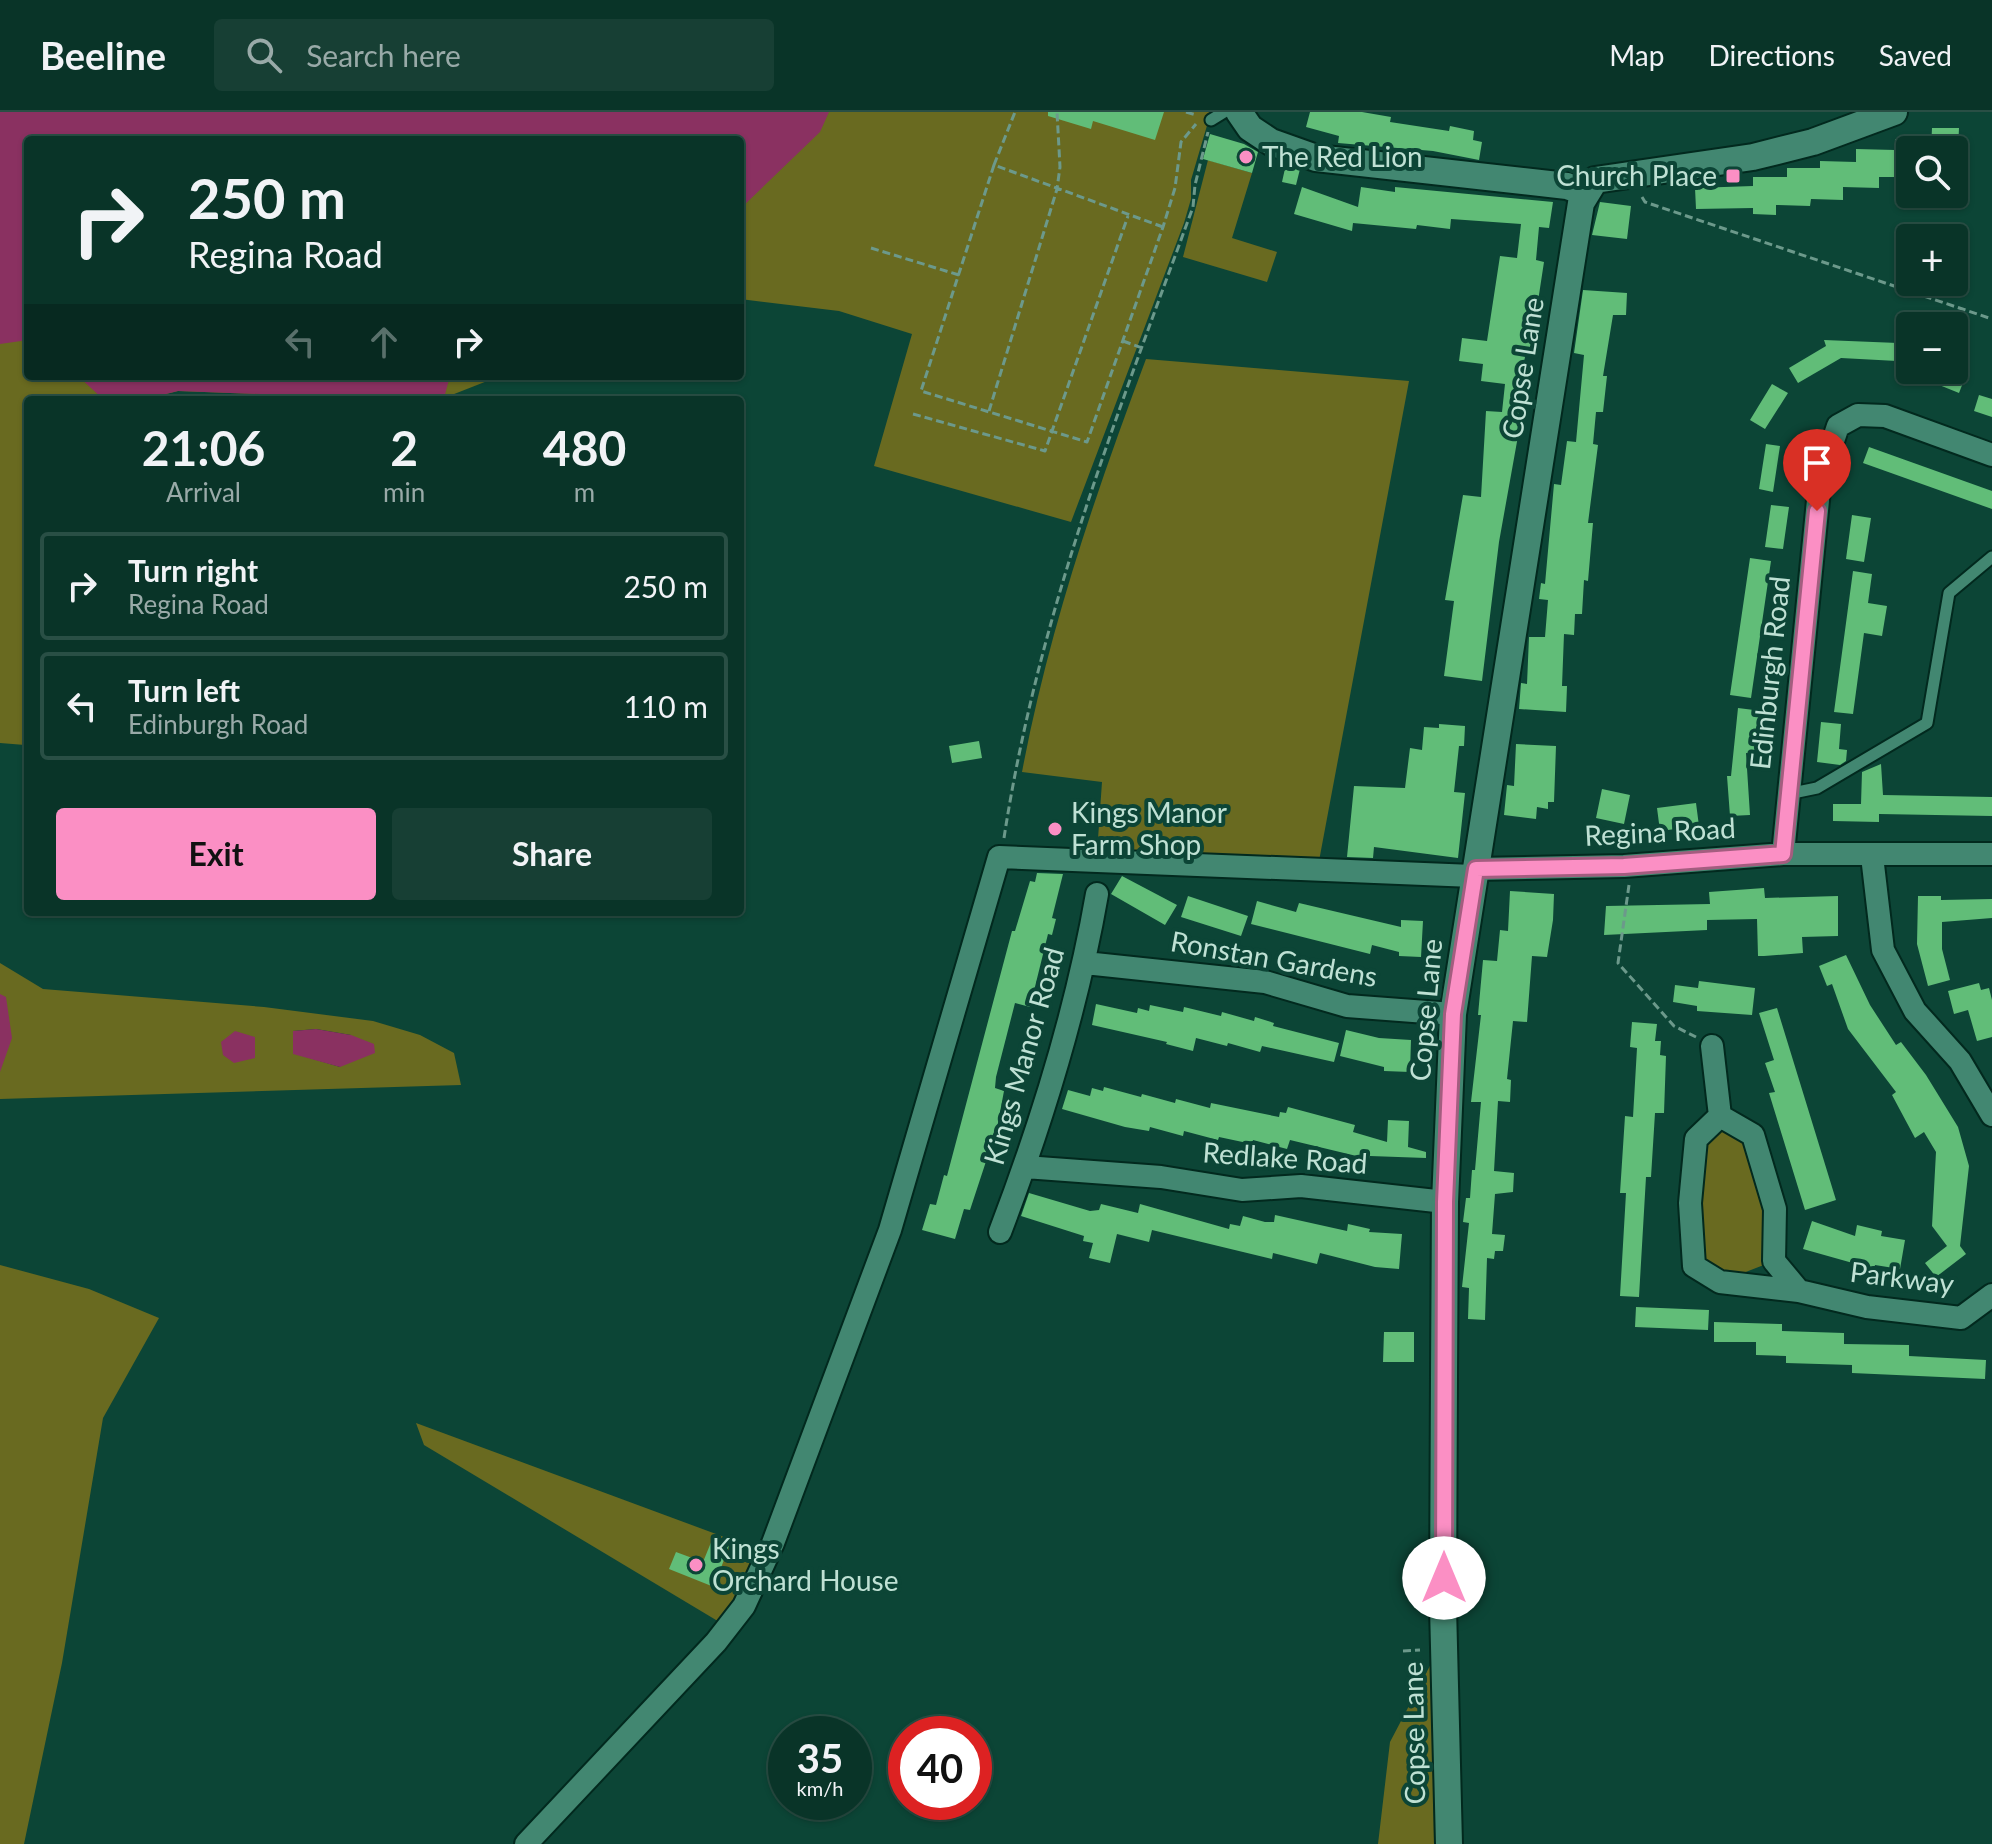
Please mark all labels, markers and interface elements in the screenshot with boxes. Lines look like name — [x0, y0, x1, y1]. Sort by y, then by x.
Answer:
search box — [214, 19, 774, 91]
text: Beeline — [40, 32, 166, 78]
icon: search — [242, 33, 286, 77]
text: Search here — [306, 37, 461, 73]
text: Map — [1609, 38, 1664, 72]
text: Directions — [1708, 38, 1835, 72]
text: Saved — [1879, 38, 1952, 72]
map controls — [1896, 136, 1968, 384]
button: search — [1896, 136, 1968, 208]
place label: The Red Lion — [1262, 139, 1423, 173]
marker: The Red Lion — [1237, 148, 1255, 166]
place label: Church Place — [1556, 158, 1717, 192]
text: 250 m — [188, 164, 346, 231]
marker: Church Place — [1724, 167, 1742, 185]
icon: right — [56, 168, 160, 272]
button: + — [1896, 224, 1968, 296]
text: Regina Road — [188, 232, 383, 276]
street label: Copse Lane — [1494, 295, 1550, 441]
button: − — [1896, 312, 1968, 384]
icon: left — [278, 320, 322, 364]
icon: ahead — [362, 320, 406, 364]
icon: right — [446, 320, 490, 364]
text: 21:06 — [142, 419, 265, 476]
text: 2 — [390, 419, 418, 476]
text: 480 — [543, 419, 626, 476]
pin — [1783, 429, 1851, 511]
icon: arrive — [1795, 441, 1839, 485]
text: Arrival — [166, 476, 241, 508]
text: min — [383, 476, 425, 508]
text: m — [574, 476, 595, 508]
text: Turn right — [128, 552, 258, 588]
icon: right — [60, 564, 104, 608]
text: 250 m — [623, 568, 708, 604]
street label: Edinburgh Road — [1742, 575, 1796, 771]
text: Regina Road — [128, 588, 269, 620]
text: Turn left — [128, 672, 240, 708]
icon: left — [60, 684, 104, 728]
text: 110 m — [623, 688, 708, 724]
text: Edinburgh Road — [128, 708, 308, 740]
place label: Kings Manor Farm Shop — [1071, 795, 1227, 861]
button: Exit — [56, 808, 376, 900]
button: Share — [392, 808, 712, 900]
street label: Regina Road — [1583, 810, 1736, 852]
marker: Kings Manor Farm Shop — [1046, 820, 1064, 838]
street label: Ronstan Gardens — [1168, 923, 1380, 993]
street label: Copse Lane — [1402, 937, 1448, 1083]
street label: Kings Manor Road — [976, 943, 1070, 1168]
street label: Redlake Road — [1202, 1134, 1369, 1180]
street label: Parkway — [1848, 1254, 1957, 1300]
place label: Kings Orchard House — [712, 1531, 899, 1597]
position arrow — [1402, 1536, 1486, 1620]
marker: Kings Orchard House — [687, 1556, 705, 1574]
street label: Copse Lane — [1395, 1661, 1431, 1805]
speed limit sign: 40 — [888, 1716, 992, 1820]
text: 35 — [797, 1734, 843, 1782]
text: km/h — [797, 1776, 843, 1800]

